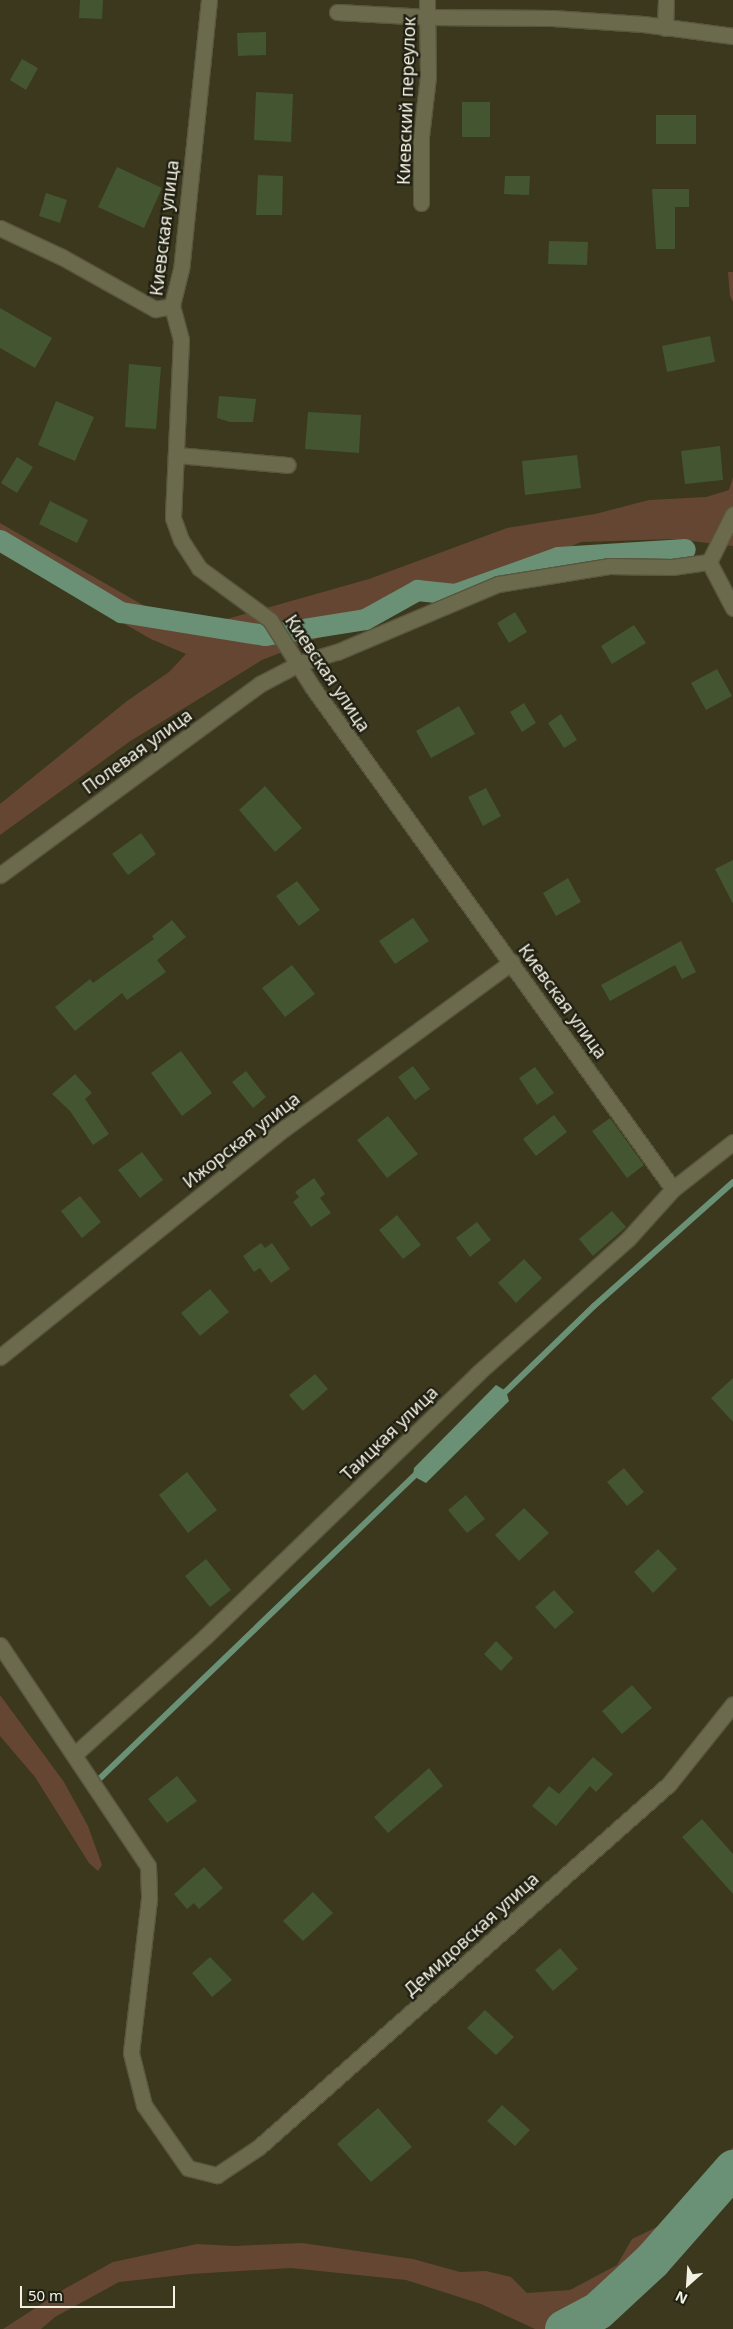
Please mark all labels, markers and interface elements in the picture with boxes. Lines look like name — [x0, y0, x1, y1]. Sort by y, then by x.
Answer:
street label: Киевский переулок — [392, 17, 420, 185]
street label: Киевская улица — [145, 159, 183, 297]
street label: Киевская улица — [281, 610, 375, 736]
street label: Полевая улица — [78, 704, 196, 798]
street label: Киевская улица — [514, 939, 612, 1063]
street label: Ижорская улица — [178, 1088, 304, 1192]
street label: Таицкая улица — [336, 1381, 442, 1485]
street label: Демидовская улица — [399, 1868, 543, 2000]
north arrow — [663, 2259, 713, 2309]
scale bar — [22, 2276, 178, 2308]
text: 50 m — [28, 2285, 63, 2305]
text: N — [672, 2287, 690, 2309]

